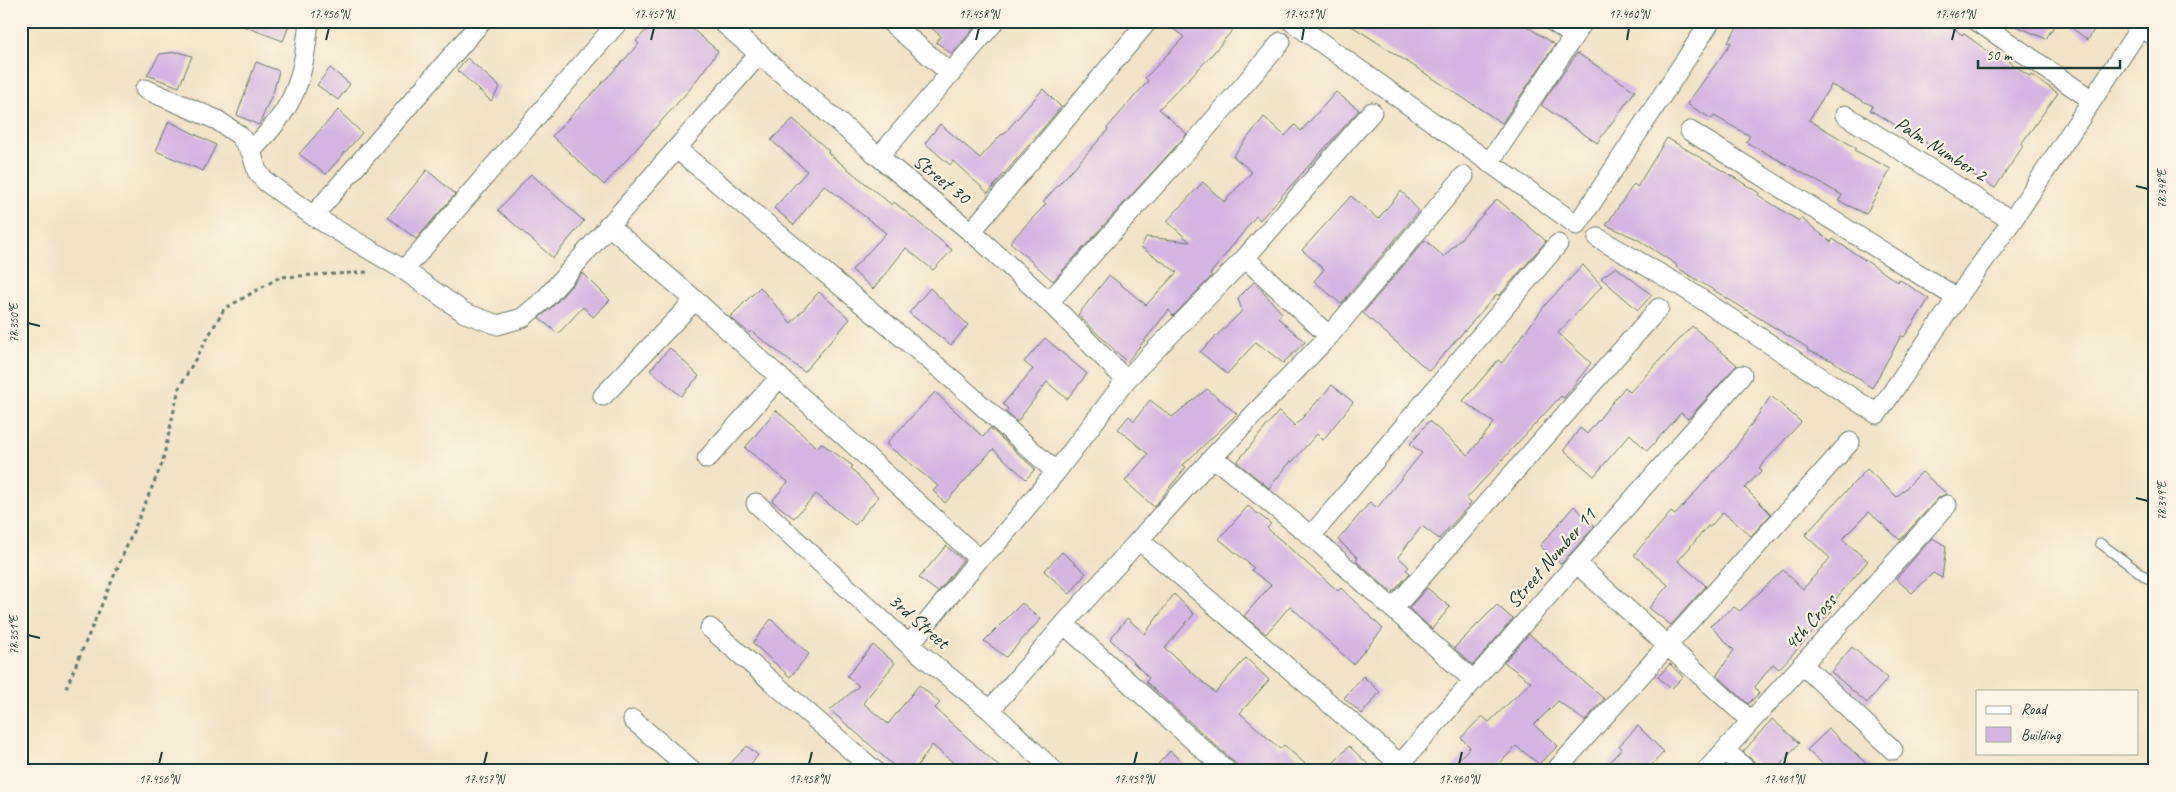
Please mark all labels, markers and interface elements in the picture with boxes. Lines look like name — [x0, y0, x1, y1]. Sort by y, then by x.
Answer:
text: 17.456°N — [309, 6, 351, 22]
text: 17.457°N — [634, 6, 676, 22]
text: 17.458°N — [959, 6, 1001, 22]
text: 17.459°N — [1284, 6, 1326, 22]
text: 17.460°N — [1609, 6, 1651, 22]
text: 17.461°N — [1935, 6, 1977, 22]
scale bar — [1978, 38, 2121, 70]
text: 50 m — [1986, 46, 2013, 65]
street label: Palm Number 2 — [1890, 111, 1993, 188]
street label: Street 30 — [908, 148, 977, 211]
text: 78.348°E — [2154, 168, 2170, 209]
text: 78.350°E — [6, 302, 22, 343]
text: 78.349°E — [2154, 480, 2170, 521]
street label: Street Number 11 — [1501, 502, 1602, 613]
street label: 4th Cross — [1778, 587, 1843, 655]
street label: 3rd Street — [884, 588, 956, 656]
text: 78.351°E — [6, 614, 22, 655]
legend — [1976, 690, 2138, 754]
text: Road — [2021, 700, 2048, 719]
text: Building — [2021, 726, 2061, 745]
text: 17.456°N — [139, 771, 181, 787]
text: 17.457°N — [464, 771, 506, 787]
text: 17.458°N — [789, 771, 831, 787]
text: 17.459°N — [1114, 771, 1156, 787]
text: 17.460°N — [1439, 771, 1481, 787]
text: 17.461°N — [1764, 771, 1806, 787]

